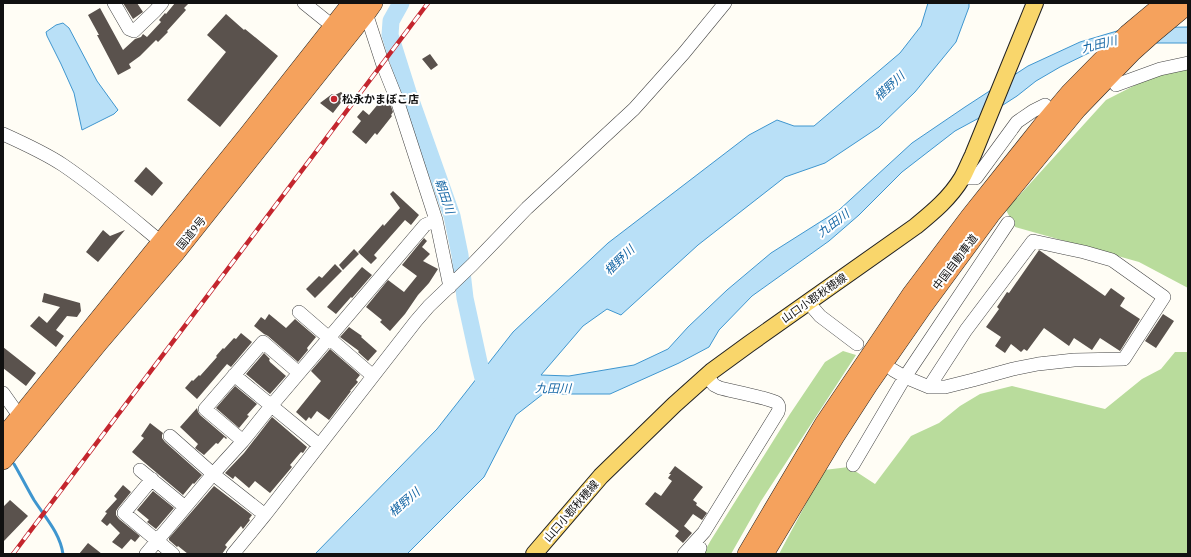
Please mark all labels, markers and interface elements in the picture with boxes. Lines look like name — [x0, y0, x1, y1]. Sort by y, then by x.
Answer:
water label: 九田川 — [1080, 32, 1120, 56]
water label: 椹野川 — [871, 67, 909, 104]
place label: 松永かまぼこ店 — [342, 92, 419, 106]
marker: 松永かまぼこ店 — [329, 94, 339, 104]
water label: 朝田川 — [432, 177, 459, 217]
water label: 九田川 — [814, 205, 853, 240]
street label: 国道9号 — [173, 213, 209, 253]
street label: 中国自動車道 — [930, 231, 980, 293]
water label: 椹野川 — [601, 241, 639, 278]
street label: 山口小郡秋穂線 — [778, 270, 850, 326]
water label: 九田川 — [535, 380, 573, 396]
street label: 山口小郡秋穂線 — [540, 477, 602, 545]
water label: 椹野川 — [385, 483, 424, 519]

